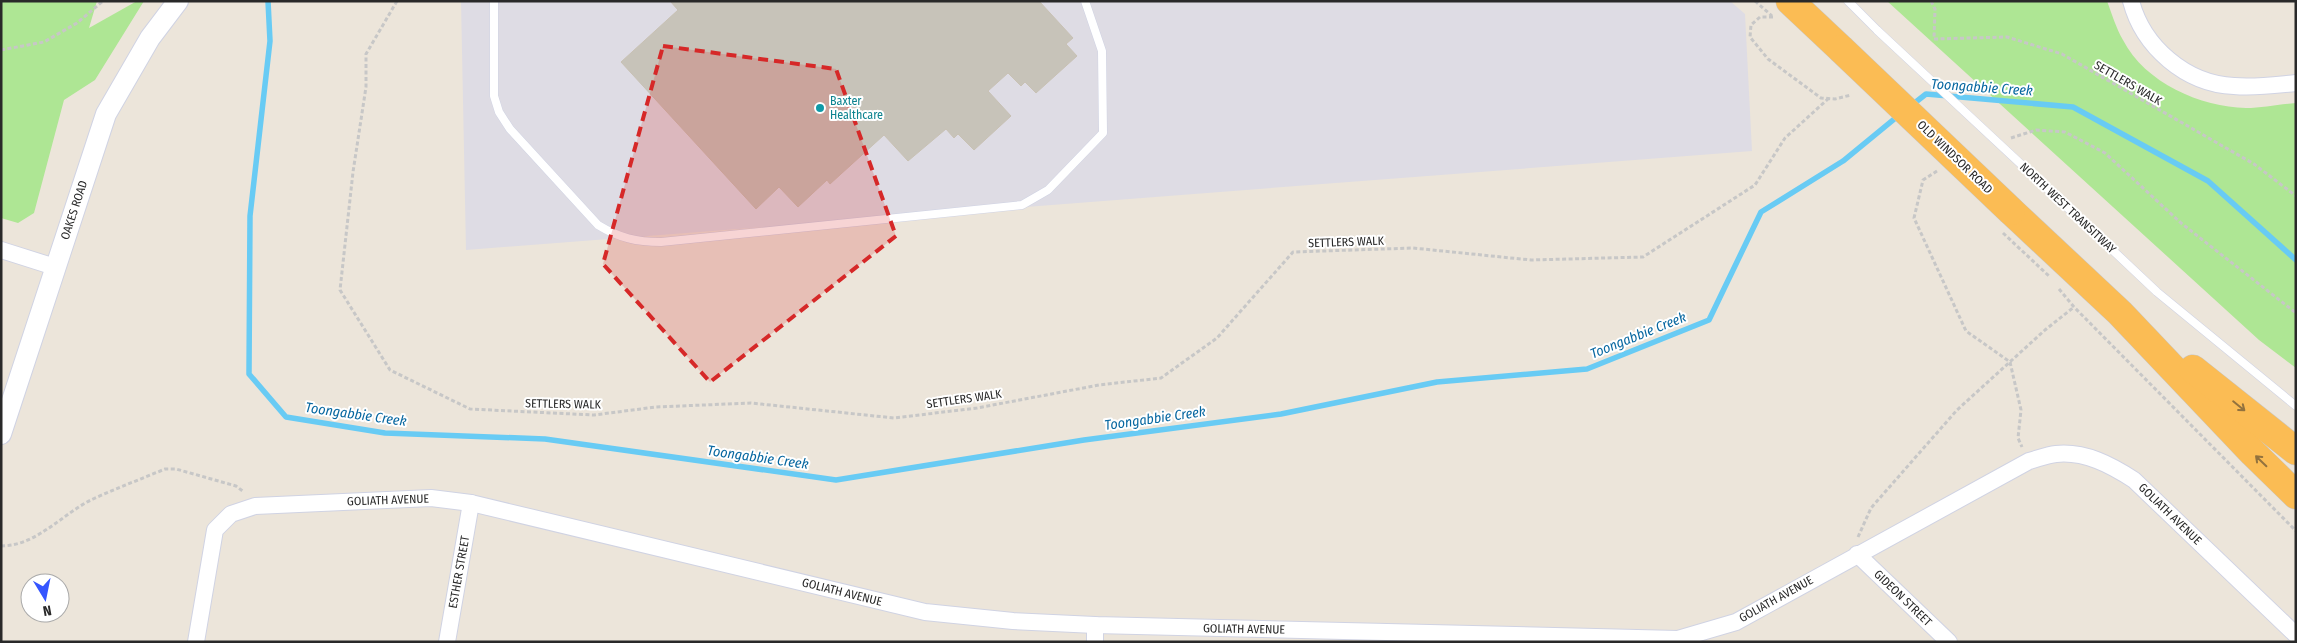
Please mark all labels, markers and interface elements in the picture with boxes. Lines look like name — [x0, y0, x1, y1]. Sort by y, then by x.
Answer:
street label: SETTLERS WALK — [2092, 58, 2165, 108]
water label: Toongabbie Creek — [1931, 75, 2033, 100]
place label: Baxter Healthcare — [830, 94, 883, 122]
marker: Baxter Healthcare — [814, 102, 826, 114]
street label: OLD WINDSOR ROAD — [1915, 118, 1995, 196]
street label: NORTH WEST TRANSITWAY — [2017, 160, 2119, 256]
street label: OAKES ROAD — [58, 179, 90, 241]
street label: SETTLERS WALK — [1308, 234, 1385, 250]
water label: Toongabbie Creek — [1588, 308, 1689, 362]
street label: SETTLERS WALK — [925, 387, 1003, 411]
street label: SETTLERS WALK — [525, 396, 602, 412]
water label: Toongabbie Creek — [304, 399, 408, 430]
one-way arrow — [2232, 400, 2245, 411]
water label: Toongabbie Creek — [1103, 403, 1207, 434]
water label: Toongabbie Creek — [706, 442, 810, 473]
one-way arrow — [2254, 455, 2267, 467]
street label: GOLIATH AVENUE — [2136, 480, 2205, 548]
street label: GOLIATH AVENUE — [347, 492, 430, 508]
street label: ESTHER STREET — [446, 534, 472, 609]
street label: GIDEON STREET — [1871, 567, 1935, 629]
north arrow — [20, 573, 70, 623]
street label: GOLIATH AVENUE — [1737, 573, 1816, 625]
street label: GOLIATH AVENUE — [800, 575, 884, 609]
text: N — [42, 601, 53, 619]
street label: GOLIATH AVENUE — [1203, 621, 1286, 637]

